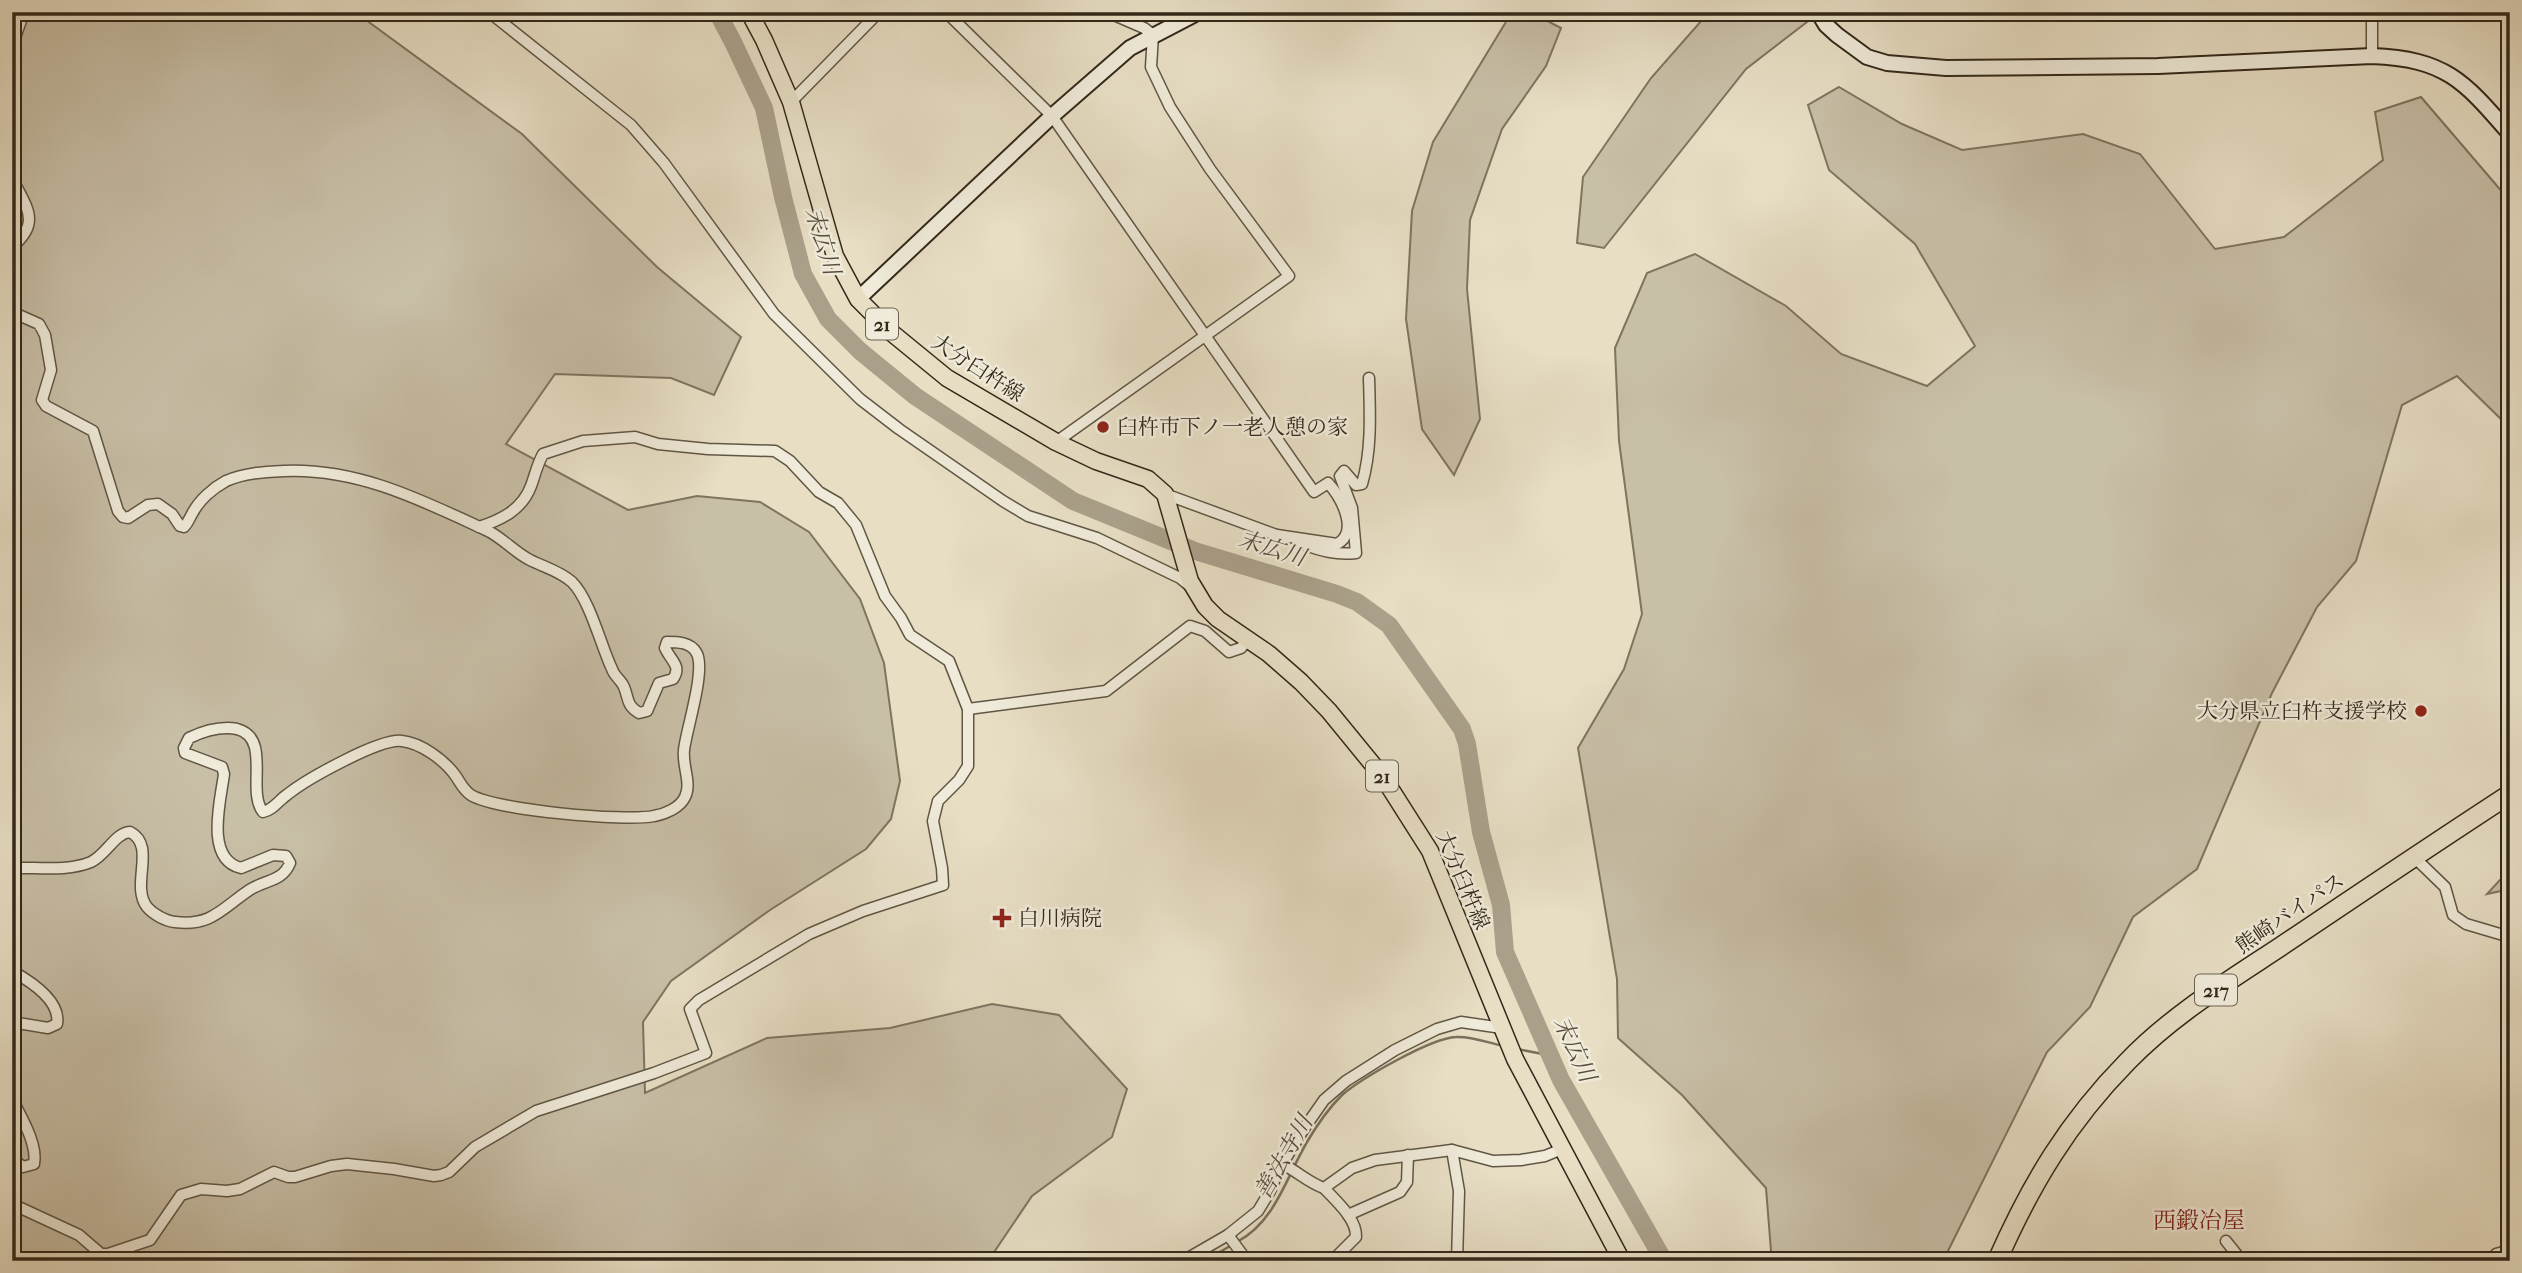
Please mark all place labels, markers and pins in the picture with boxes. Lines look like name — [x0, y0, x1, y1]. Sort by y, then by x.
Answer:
place label: 臼杵市下ノ一老人憩の家 — [1117, 415, 1348, 439]
marker: 臼杵市下ノ一老人憩の家 — [1095, 419, 1111, 435]
place label: 大分県立臼杵支援学校 — [2197, 699, 2407, 723]
marker: 大分県立臼杵支援学校 — [2413, 703, 2429, 719]
place label: 白川病院 — [1018, 906, 1102, 930]
marker: 白川病院 — [992, 908, 1012, 928]

